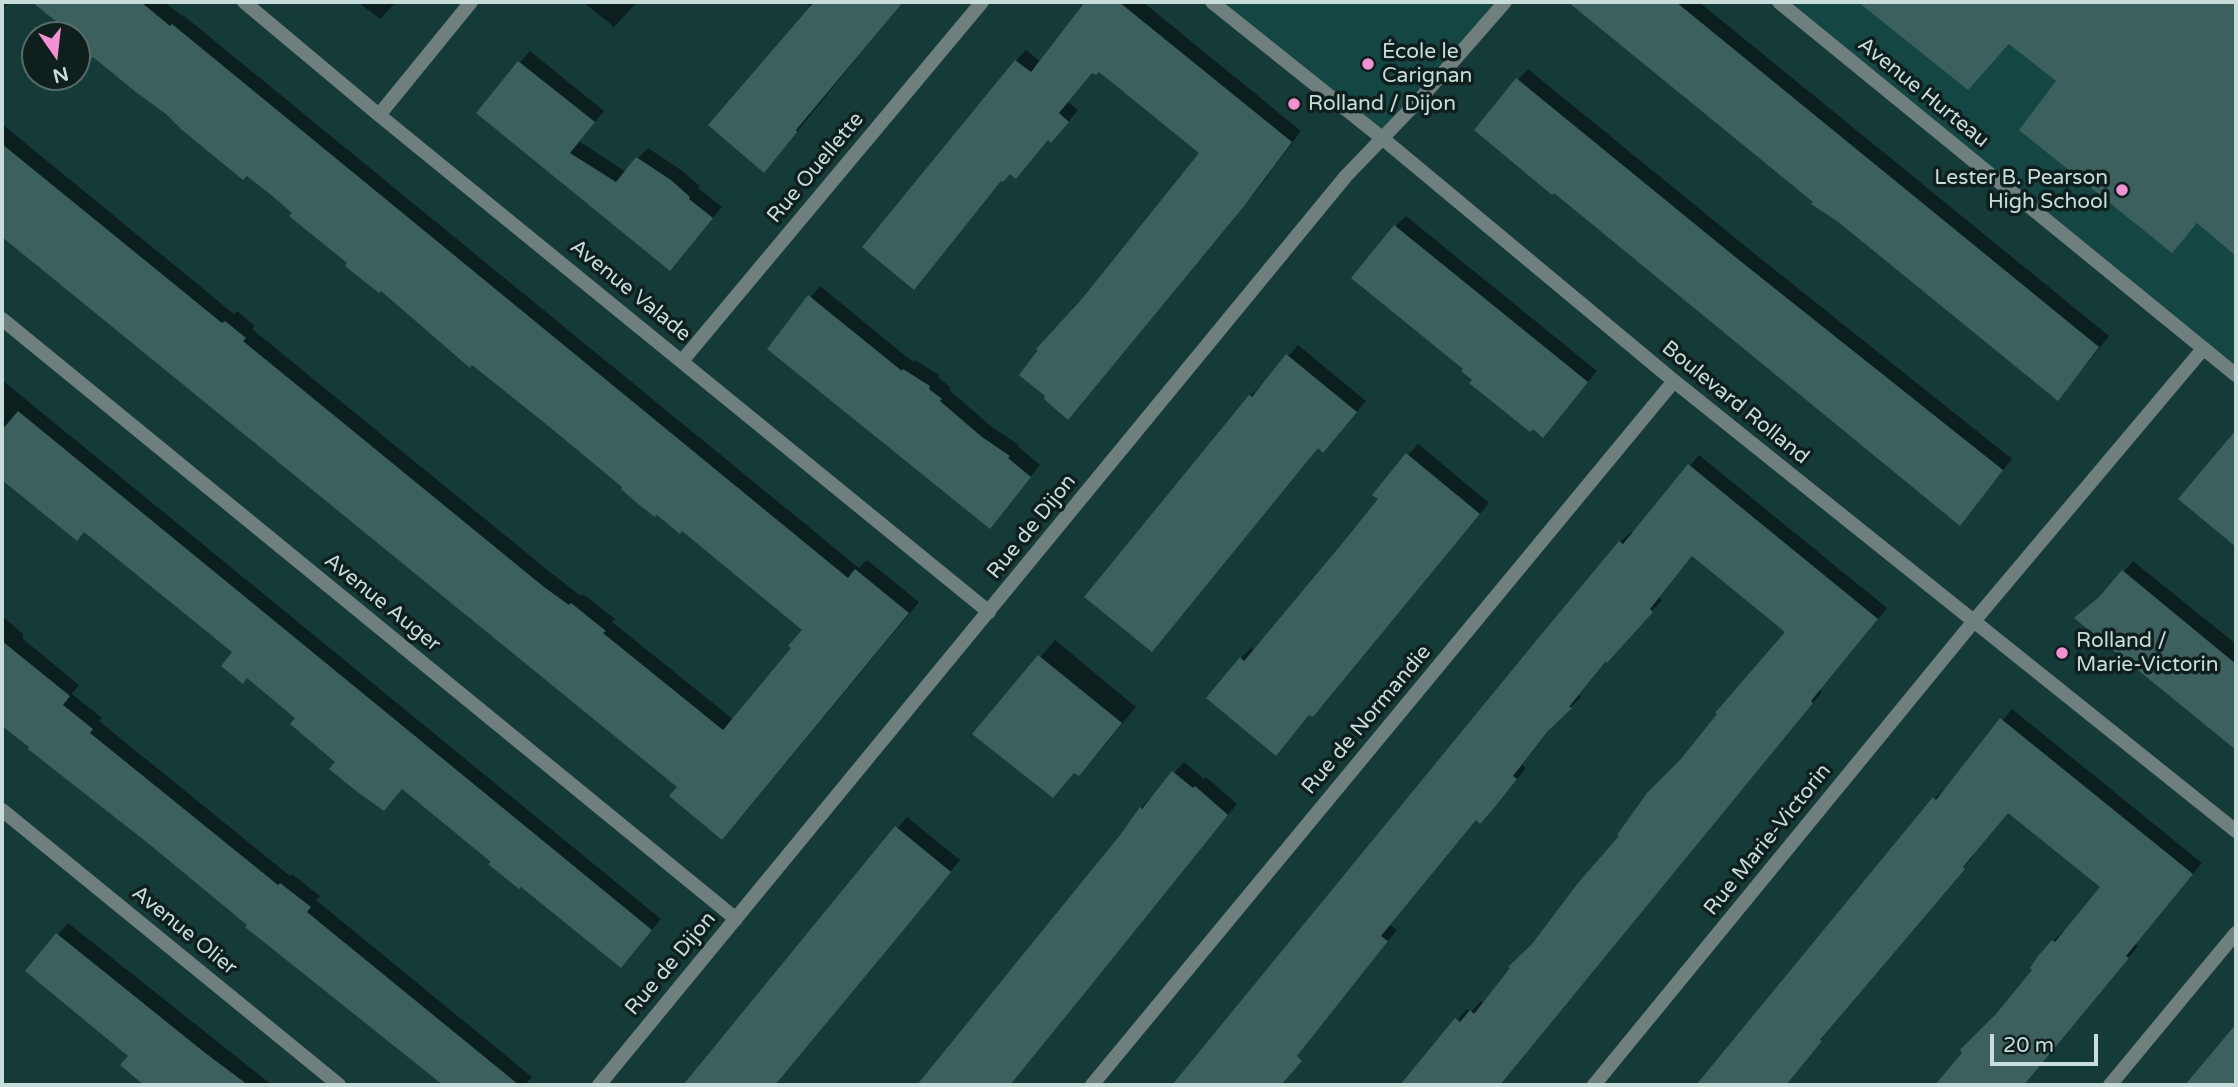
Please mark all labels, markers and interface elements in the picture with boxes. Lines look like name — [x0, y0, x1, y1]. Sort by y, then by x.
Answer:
north arrow — [21, 21, 91, 91]
street label: Avenue Hurteau — [1852, 32, 1994, 154]
place label: École le Carignan — [1382, 39, 1472, 89]
marker: École le Carignan — [1360, 56, 1376, 72]
text: N — [51, 62, 71, 87]
place label: Rolland / Dijon — [1308, 91, 1456, 117]
marker: Rolland / Dijon — [1286, 96, 1302, 112]
street label: Rue Ouellette — [762, 108, 870, 228]
place label: Lester B. Pearson High School — [1934, 165, 2108, 215]
marker: Lester B. Pearson High School — [2114, 182, 2130, 198]
street label: Avenue Valade — [565, 235, 695, 347]
street label: Boulevard Rolland — [1656, 336, 1814, 470]
street label: Rue de Dijon — [982, 470, 1082, 584]
street label: Avenue Auger — [319, 549, 445, 657]
place label: Rolland / Marie-Victorin — [2076, 628, 2219, 678]
street label: Rue de Normandie — [1297, 640, 1437, 800]
marker: Rolland / Marie-Victorin — [2054, 645, 2070, 661]
street label: Rue Marie-Victorin — [1699, 759, 1837, 921]
street label: Avenue Olier — [126, 881, 242, 981]
street label: Rue de Dijon — [620, 907, 722, 1021]
scale bar — [1993, 1020, 2102, 1064]
text: 20 m — [2003, 1033, 2054, 1058]

